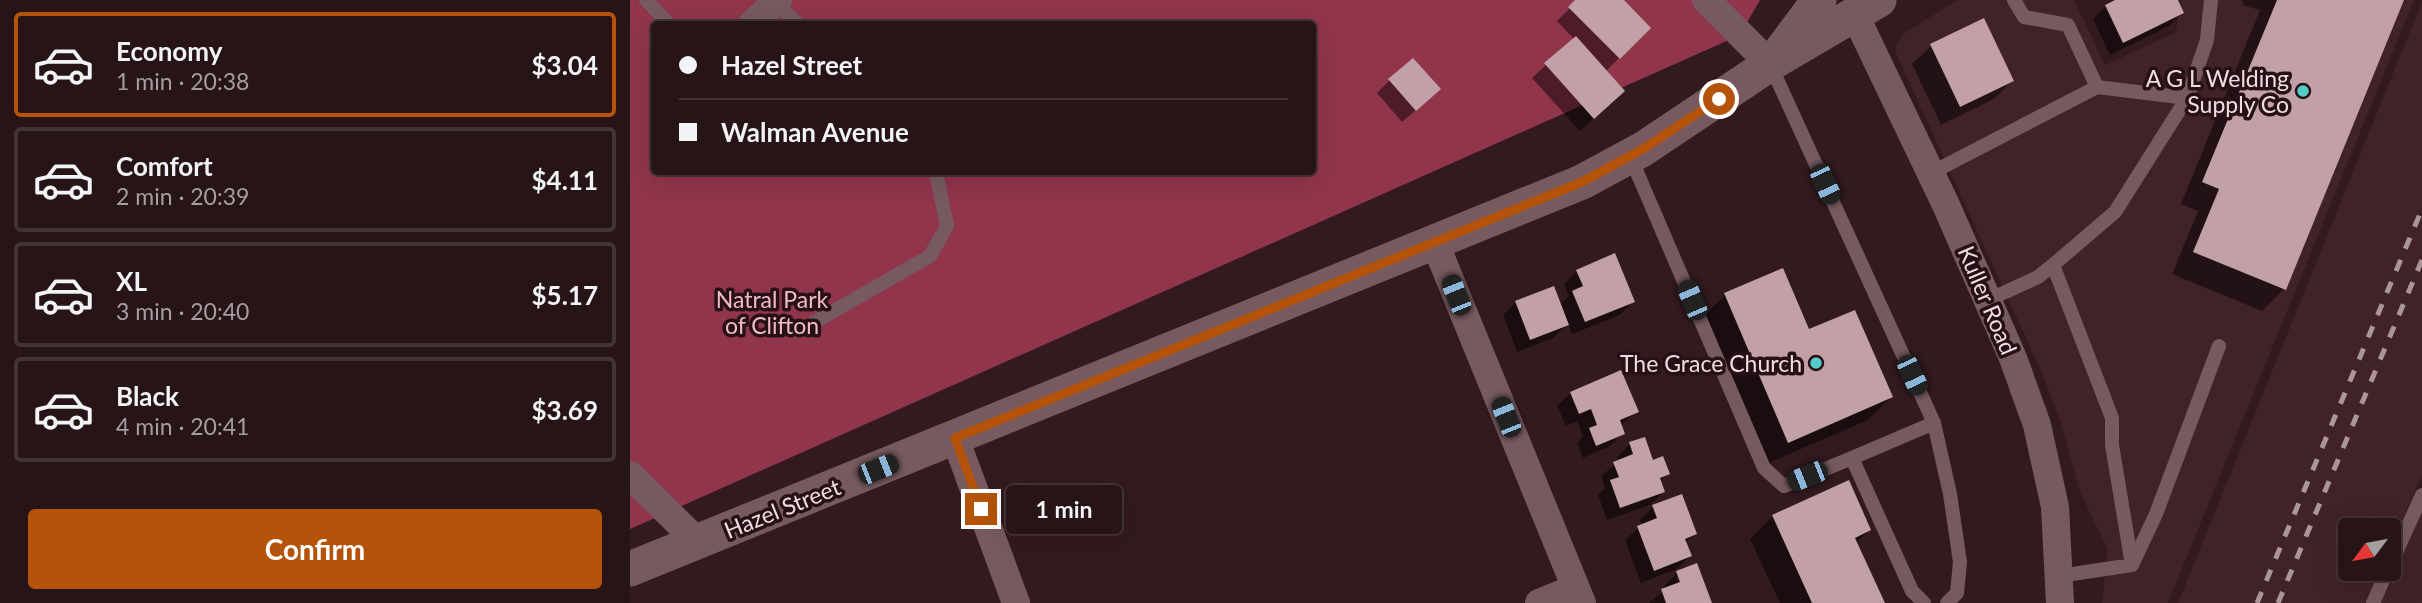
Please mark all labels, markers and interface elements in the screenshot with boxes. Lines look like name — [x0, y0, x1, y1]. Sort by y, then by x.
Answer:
icon: car — [32, 33, 95, 96]
text: Economy — [116, 35, 222, 67]
text: $3.04 — [532, 49, 598, 81]
text: Hazel Street — [721, 49, 862, 81]
place label: A G L Welding Supply Co — [2146, 64, 2289, 118]
text: 1 min · 20:38 — [116, 67, 249, 95]
route start — [1703, 83, 1735, 115]
marker: A G L Welding Supply Co — [2295, 83, 2311, 99]
text: Walman Avenue — [721, 116, 909, 148]
icon: car — [32, 148, 95, 211]
text: Comfort — [116, 150, 213, 182]
car — [1807, 161, 1844, 207]
text: $4.11 — [532, 164, 598, 196]
text: 2 min · 20:39 — [116, 182, 249, 210]
street label: Kuller Road — [1953, 241, 2023, 359]
icon: car — [32, 263, 95, 326]
text: XL — [116, 265, 147, 297]
car — [1439, 272, 1474, 318]
car — [1675, 277, 1710, 323]
text: $5.17 — [532, 279, 598, 311]
park label: Natral Park of Clifton — [716, 285, 829, 339]
text: 3 min · 20:40 — [116, 297, 249, 325]
place label: The Grace Church — [1620, 349, 1802, 377]
car — [1894, 352, 1931, 398]
marker: The Grace Church — [1808, 355, 1824, 371]
icon: car — [32, 378, 95, 441]
text: Black — [116, 380, 179, 412]
text: $3.69 — [532, 394, 598, 426]
car — [1489, 394, 1524, 440]
text: 4 min · 20:41 — [116, 412, 249, 440]
car — [855, 451, 902, 487]
car — [1784, 458, 1831, 494]
street label: Hazel Street — [720, 472, 845, 544]
callout: 1 min — [1006, 484, 1121, 534]
route end — [965, 493, 997, 525]
text: 1 min — [1035, 495, 1093, 523]
button: Confirm — [28, 509, 602, 589]
north arrow — [2338, 518, 2401, 581]
map controls — [2338, 518, 2401, 581]

